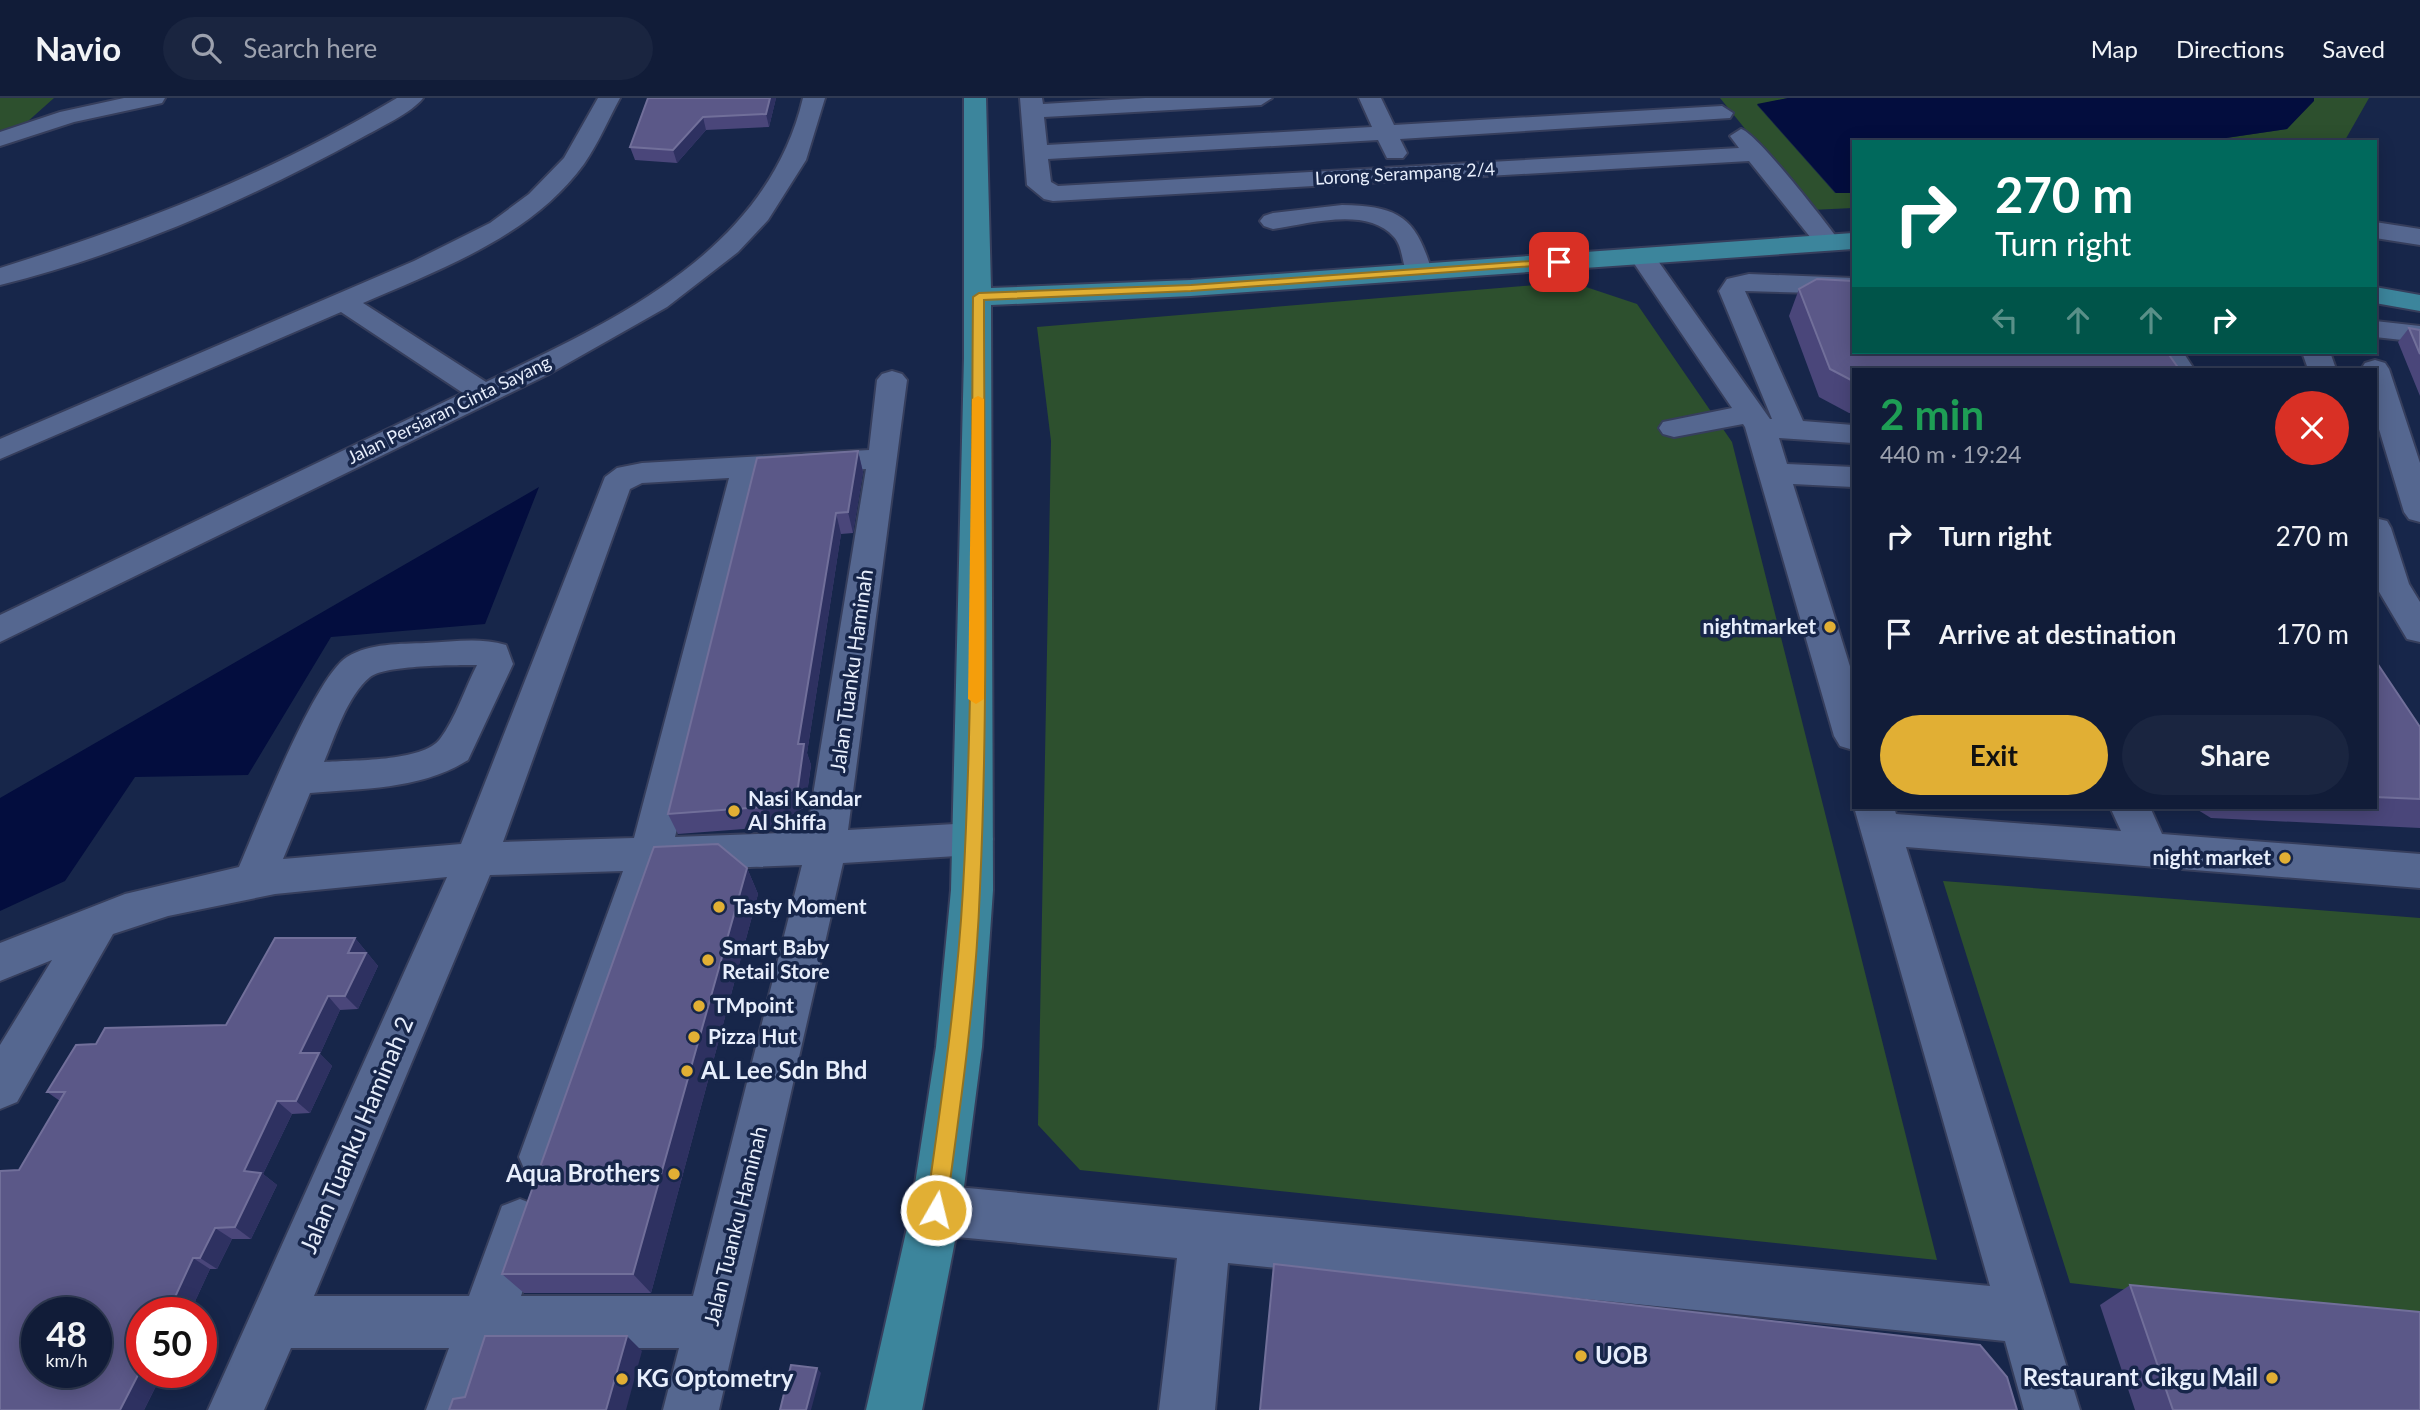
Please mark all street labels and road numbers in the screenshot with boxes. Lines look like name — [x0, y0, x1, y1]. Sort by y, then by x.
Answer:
street label: Lorong Serampang 2/4 — [1314, 157, 1496, 189]
street label: Jalan Persiaran Cinta Sayang — [343, 350, 554, 468]
street label: Jalan Tuanku Haminah — [824, 568, 877, 774]
street label: Jalan Tuanku Haminah 2 — [293, 1012, 419, 1257]
street label: Jalan Tuanku Haminah — [698, 1123, 771, 1328]

